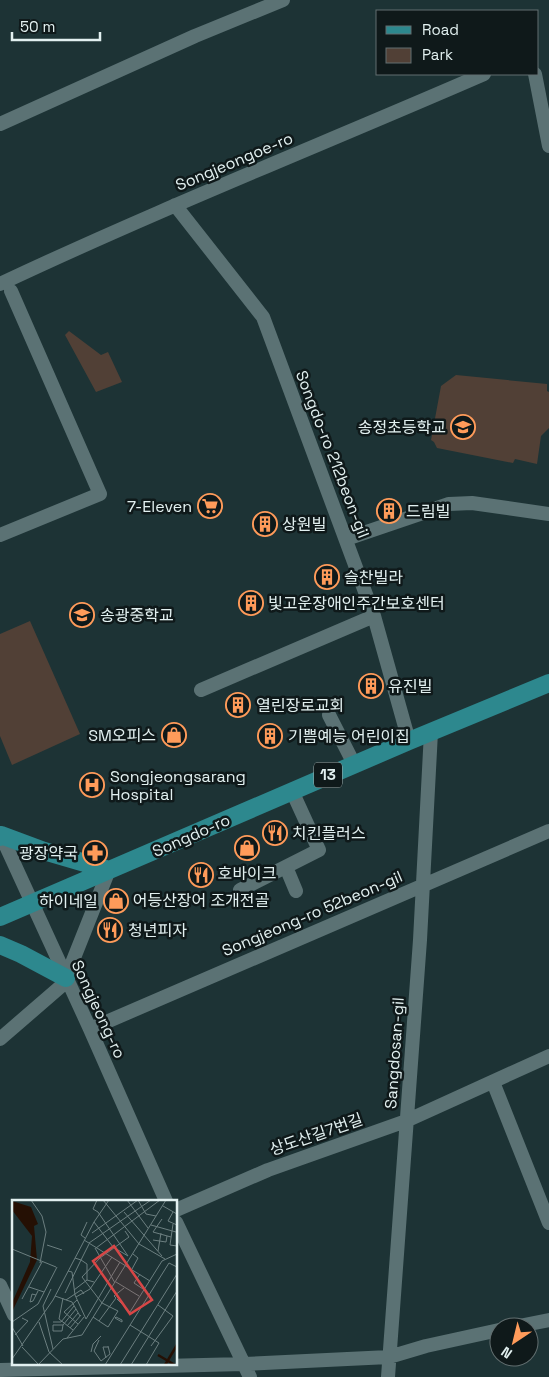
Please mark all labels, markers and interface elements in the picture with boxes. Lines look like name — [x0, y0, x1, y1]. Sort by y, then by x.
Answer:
scale bar — [12, 10, 100, 42]
legend — [376, 10, 539, 75]
text: 50 m — [20, 17, 55, 36]
text: Road — [422, 20, 459, 39]
text: Park — [422, 45, 453, 64]
street label: Songjeongoe-ro — [172, 127, 296, 196]
street label: Songdo-ro 212beon-gil — [291, 367, 374, 541]
school or university icon: 송정초등학교 — [450, 414, 476, 440]
place label: 송정초등학교 — [358, 417, 446, 438]
supermarket icon: 7-Eleven — [197, 493, 223, 519]
place label: 7-Eleven — [127, 496, 192, 517]
building icon: 드림빌 — [376, 498, 402, 524]
place label: 드림빌 — [406, 501, 450, 522]
building icon: 상원빌 — [252, 511, 278, 537]
place label: 상원빌 — [282, 514, 326, 535]
building icon: 슬찬빌라 — [314, 564, 340, 590]
place label: 슬찬빌라 — [344, 567, 403, 588]
building icon: 빛고운장애인주간보호센터 — [238, 590, 264, 616]
place label: 빛고운장애인주간보호센터 — [268, 593, 445, 614]
school or university icon: 송광중학교 — [69, 602, 95, 628]
place label: 송광중학교 — [100, 605, 174, 626]
building icon: 유진빌 — [358, 673, 384, 699]
place label: 유진빌 — [388, 676, 432, 697]
building icon: 열린장로교회 — [225, 692, 251, 718]
place label: 열린장로교회 — [256, 695, 344, 716]
shop icon: SM오피스 — [161, 722, 187, 748]
building icon: 기쁨예능 어린이집 — [257, 723, 283, 749]
place label: SM오피스 — [88, 725, 156, 746]
place label: 기쁨예능 어린이집 — [288, 726, 410, 747]
road number: 13 — [314, 762, 342, 788]
place label: Songjeongsarang Hospital — [110, 766, 246, 805]
hospital icon: Songjeongsarang Hospital — [79, 772, 105, 798]
street label: Songdo-ro — [149, 809, 233, 862]
restaurant icon: 치킨플러스 — [262, 820, 288, 846]
place label: 치킨플러스 — [292, 823, 366, 844]
shop icon: 호바이크 — [234, 835, 260, 861]
pharmacy icon: 광장약국 — [82, 840, 108, 866]
place label: 광장약국 — [19, 843, 78, 864]
restaurant icon: 어등산장어 조개전골 — [188, 862, 214, 888]
place label: 호바이크 — [218, 863, 276, 884]
street label: Songjeong-ro 52beon-gil — [219, 866, 406, 961]
shop icon: 하이네일 — [103, 888, 129, 914]
place label: 어등산장어 조개전골 — [133, 890, 270, 911]
place label: 하이네일 — [39, 891, 98, 912]
restaurant icon: 청년피자 — [97, 917, 123, 943]
place label: 청년피자 — [128, 920, 187, 941]
street label: Songjeong-ro — [67, 957, 130, 1062]
street label: Sangdosan-gil — [380, 996, 409, 1110]
street label: 상도산길7번길 — [267, 1109, 366, 1160]
inset map — [12, 1200, 178, 1364]
north arrow — [489, 1317, 539, 1367]
text: N — [498, 1343, 516, 1363]

